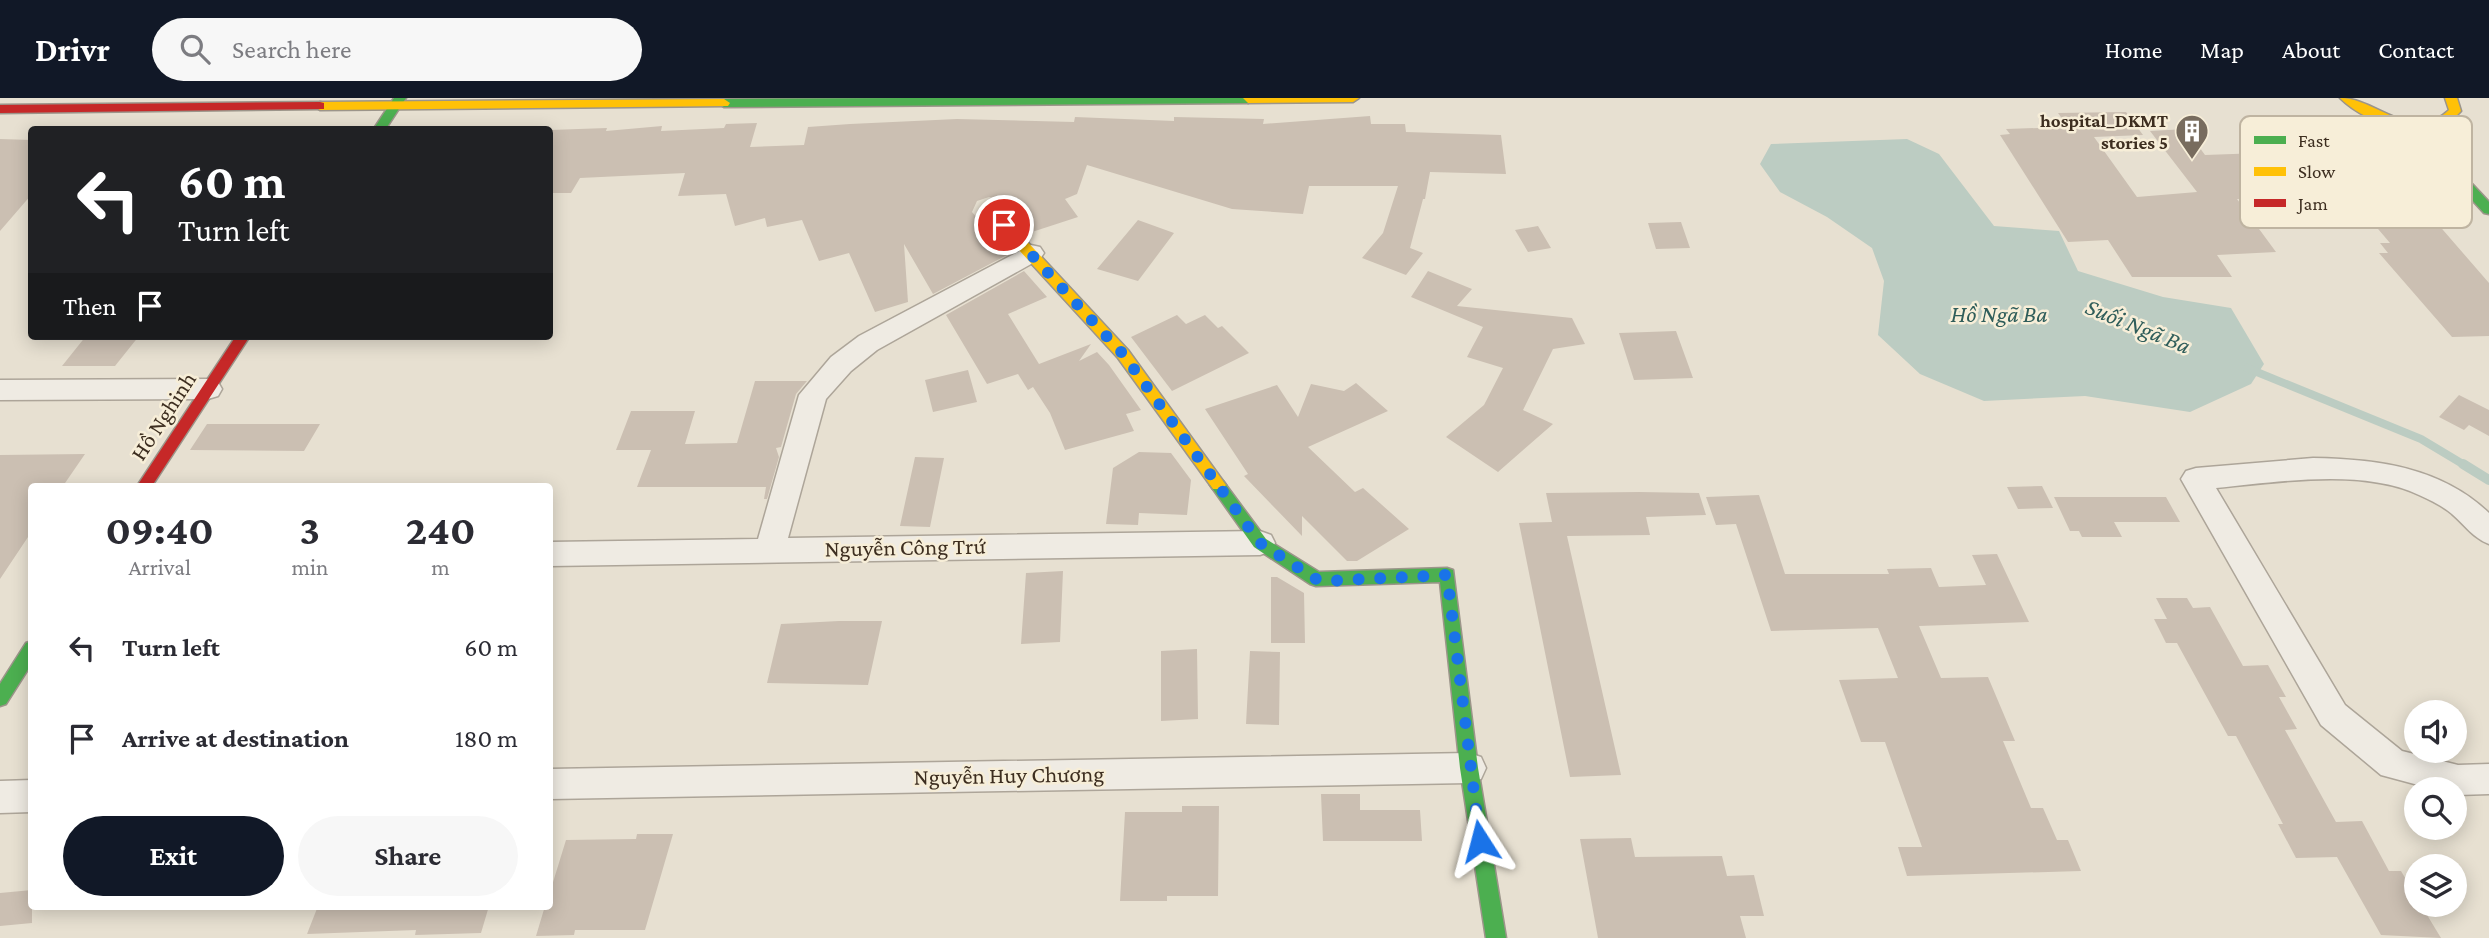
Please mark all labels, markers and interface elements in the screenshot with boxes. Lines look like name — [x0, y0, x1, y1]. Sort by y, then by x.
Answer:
search box — [152, 18, 642, 81]
icon: search — [176, 30, 214, 68]
text: Drivr — [35, 31, 110, 68]
text: Search here — [232, 35, 351, 64]
text: Home — [2105, 36, 2162, 63]
text: Map — [2200, 36, 2244, 63]
text: About — [2282, 36, 2340, 63]
text: Contact — [2378, 36, 2454, 63]
place label: hospital_DKMT stories 5 — [2040, 110, 2169, 153]
building icon: hospital_DKMT stories 5 — [2173, 112, 2211, 161]
legend — [2240, 116, 2472, 228]
text: Fast — [2298, 130, 2330, 151]
icon: left — [63, 154, 154, 245]
text: 60 m — [178, 154, 285, 209]
text: Slow — [2298, 161, 2335, 182]
text: Jam — [2296, 193, 2328, 214]
pin — [974, 195, 1034, 255]
icon: arrive — [985, 206, 1023, 244]
text: Turn left — [178, 212, 289, 248]
icon: arrive — [131, 287, 169, 325]
text: Then — [63, 292, 117, 321]
water label: Suối Ngã Ba — [2082, 292, 2195, 359]
water label: Hồ Ngã Ba — [1951, 300, 2047, 327]
street label: Hồ Nghinh — [125, 367, 201, 465]
text: 09:40 — [106, 506, 214, 553]
text: 3 — [300, 506, 320, 553]
text: 240 — [406, 506, 475, 553]
street label: Nguyễn Công Trứ — [824, 533, 986, 561]
text: Arrival — [128, 554, 191, 580]
text: min — [291, 554, 328, 580]
text: m — [431, 554, 450, 580]
icon: left — [63, 629, 101, 667]
text: Turn left — [122, 633, 220, 662]
text: 60 m — [464, 633, 518, 662]
map controls — [2404, 700, 2467, 917]
button: sound — [2404, 700, 2467, 763]
icon: arrive — [63, 720, 101, 758]
text: Arrive at destination — [122, 724, 349, 753]
text: 180 m — [455, 724, 518, 753]
street label: Nguyễn Huy Chương — [914, 760, 1104, 790]
button: search — [2404, 777, 2467, 840]
position arrow — [1443, 804, 1517, 878]
button: Exit — [63, 816, 284, 896]
button: Share — [298, 816, 518, 896]
button: layers — [2404, 854, 2467, 917]

